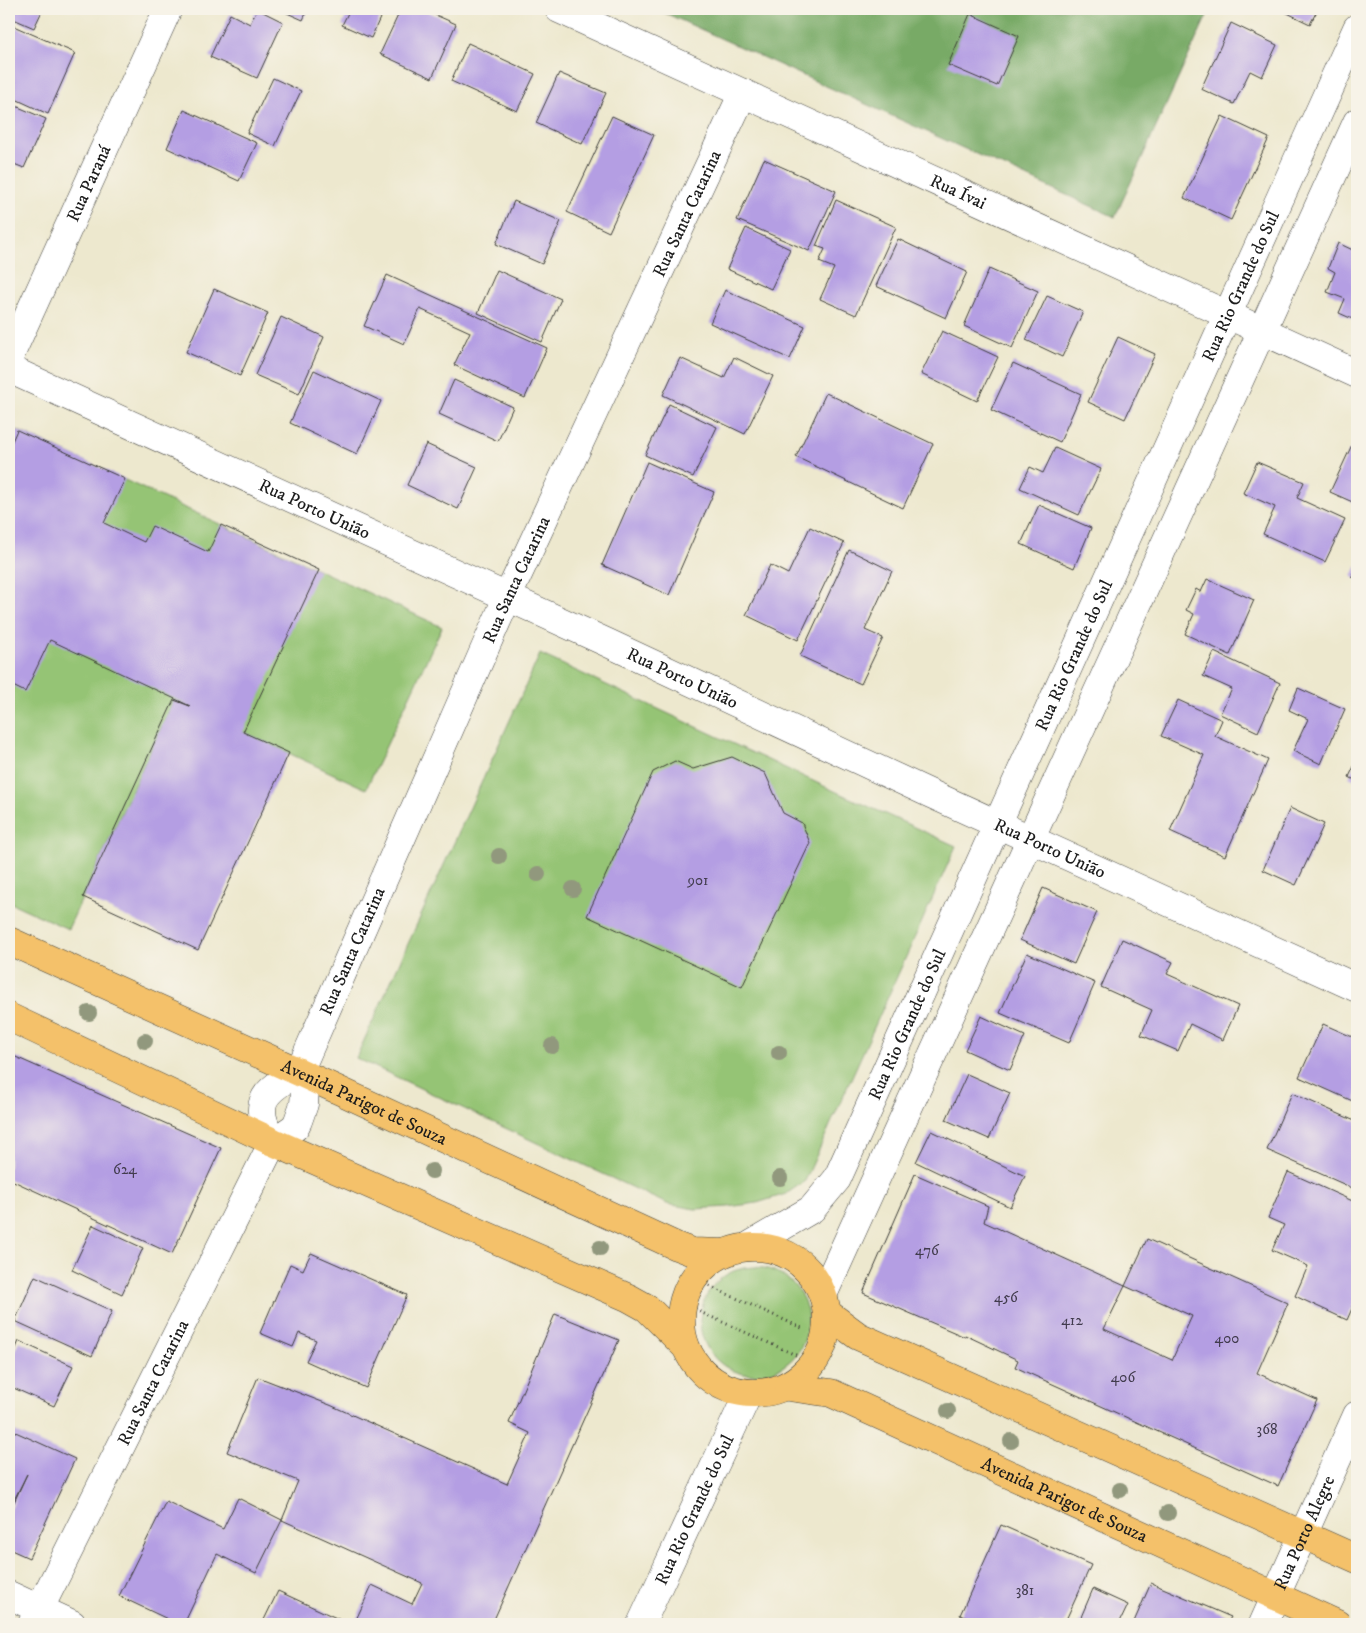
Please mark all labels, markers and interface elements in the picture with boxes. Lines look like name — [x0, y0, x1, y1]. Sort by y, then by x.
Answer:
street label: Rua Paraná — [63, 142, 117, 225]
street label: Rua Santa Catarina — [649, 147, 727, 281]
street label: Rua Ívai — [926, 170, 989, 215]
street label: Rua Rio Grande do Sul — [1198, 207, 1285, 366]
street label: Rua Porto União — [255, 475, 374, 545]
street label: Rua Santa Catarina — [478, 513, 556, 647]
street label: Rua Rio Grande do Sul — [1031, 576, 1118, 735]
street label: Rua Porto União — [623, 643, 741, 714]
street label: Rua Porto União — [990, 814, 1109, 884]
house number: 901 — [687, 871, 709, 890]
street label: Rua Santa Catarina — [315, 884, 391, 1019]
street label: Rua Rio Grande do Sul — [864, 945, 952, 1104]
street label: Avenida Parigot de Souza — [277, 1055, 451, 1151]
house number: 624 — [113, 1160, 137, 1179]
house number: 476 — [915, 1241, 940, 1260]
house number: 456 — [994, 1288, 1019, 1307]
house number: 412 — [1061, 1311, 1083, 1330]
street label: Rua Santa Catarina — [113, 1316, 194, 1449]
house number: 400 — [1215, 1329, 1239, 1348]
house number: 406 — [1111, 1368, 1136, 1387]
house number: 368 — [1257, 1420, 1277, 1439]
street label: Rua Rio Grande do Sul — [651, 1431, 740, 1589]
street label: Avenida Parigot de Souza — [977, 1453, 1151, 1548]
street label: Rua Porto Alegre — [1270, 1472, 1340, 1594]
house number: 381 — [1016, 1581, 1034, 1600]

